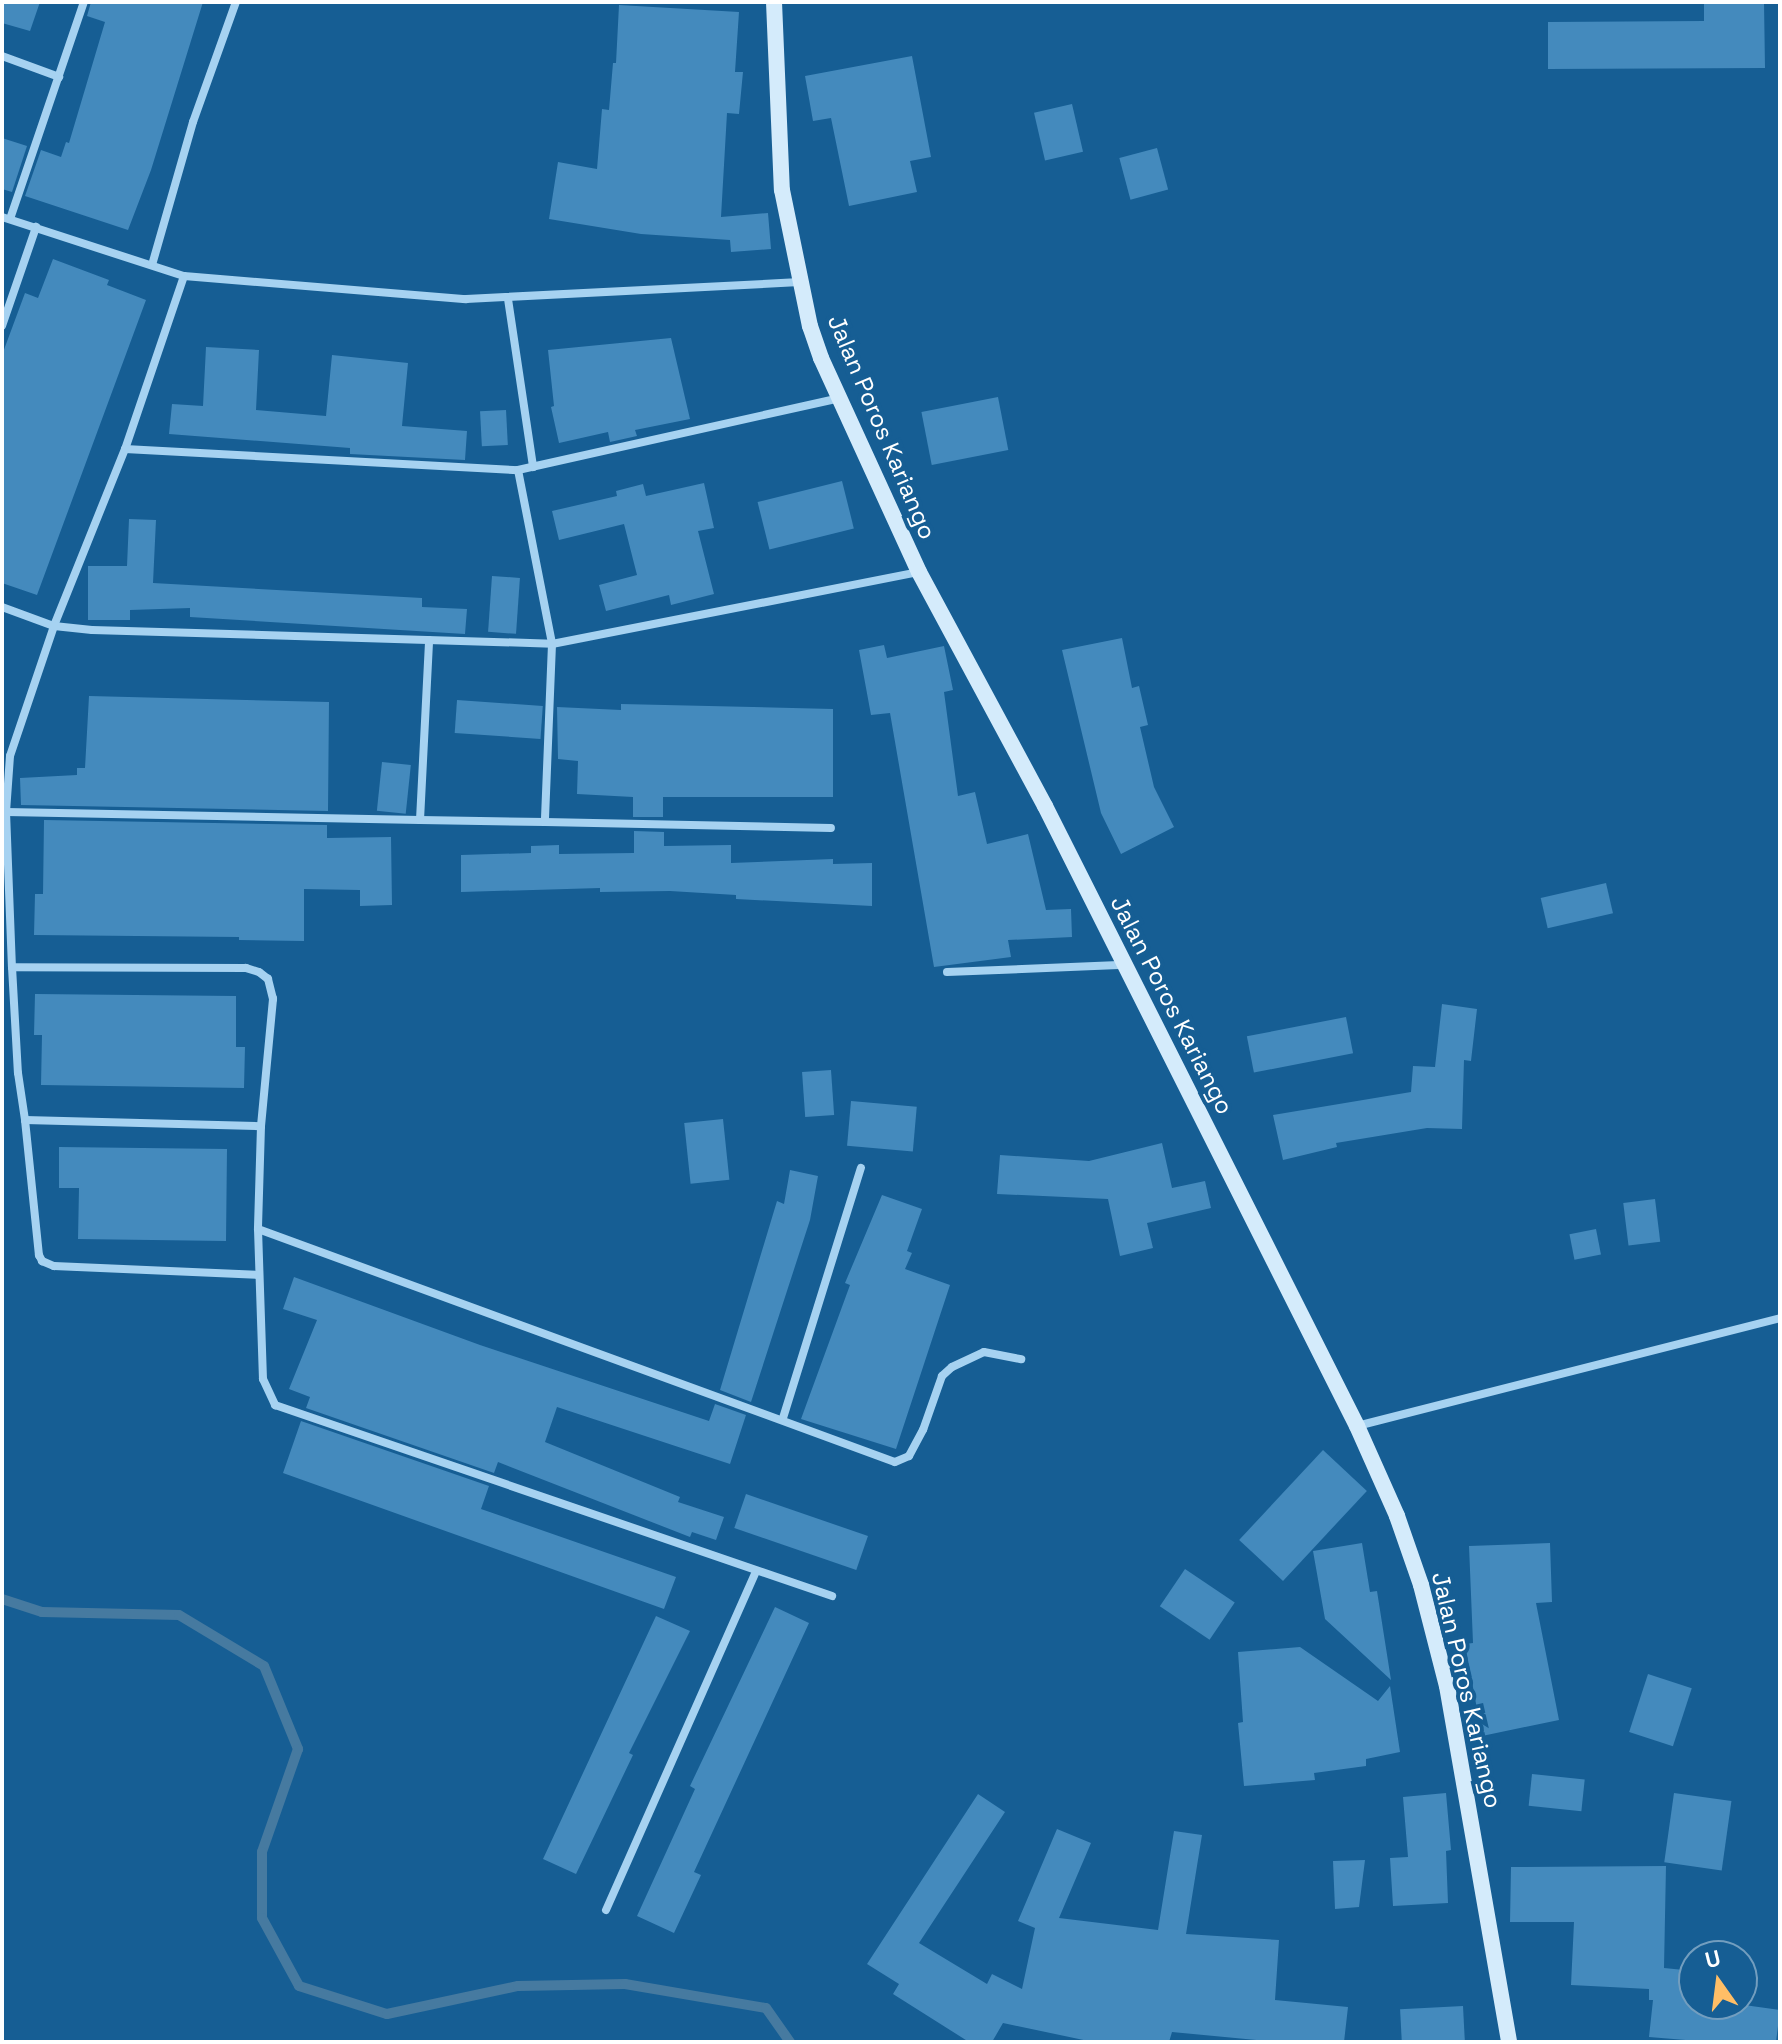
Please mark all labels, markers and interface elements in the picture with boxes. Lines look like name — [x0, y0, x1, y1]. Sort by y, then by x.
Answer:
street label: Jalan Poros Kariango — [822, 310, 942, 544]
street label: Jalan Poros Kariango — [1104, 891, 1240, 1119]
street label: Jalan Poros Kariango — [1426, 1569, 1508, 1811]
north arrow — [1678, 1940, 1758, 2020]
text: U — [1702, 1943, 1723, 1974]

